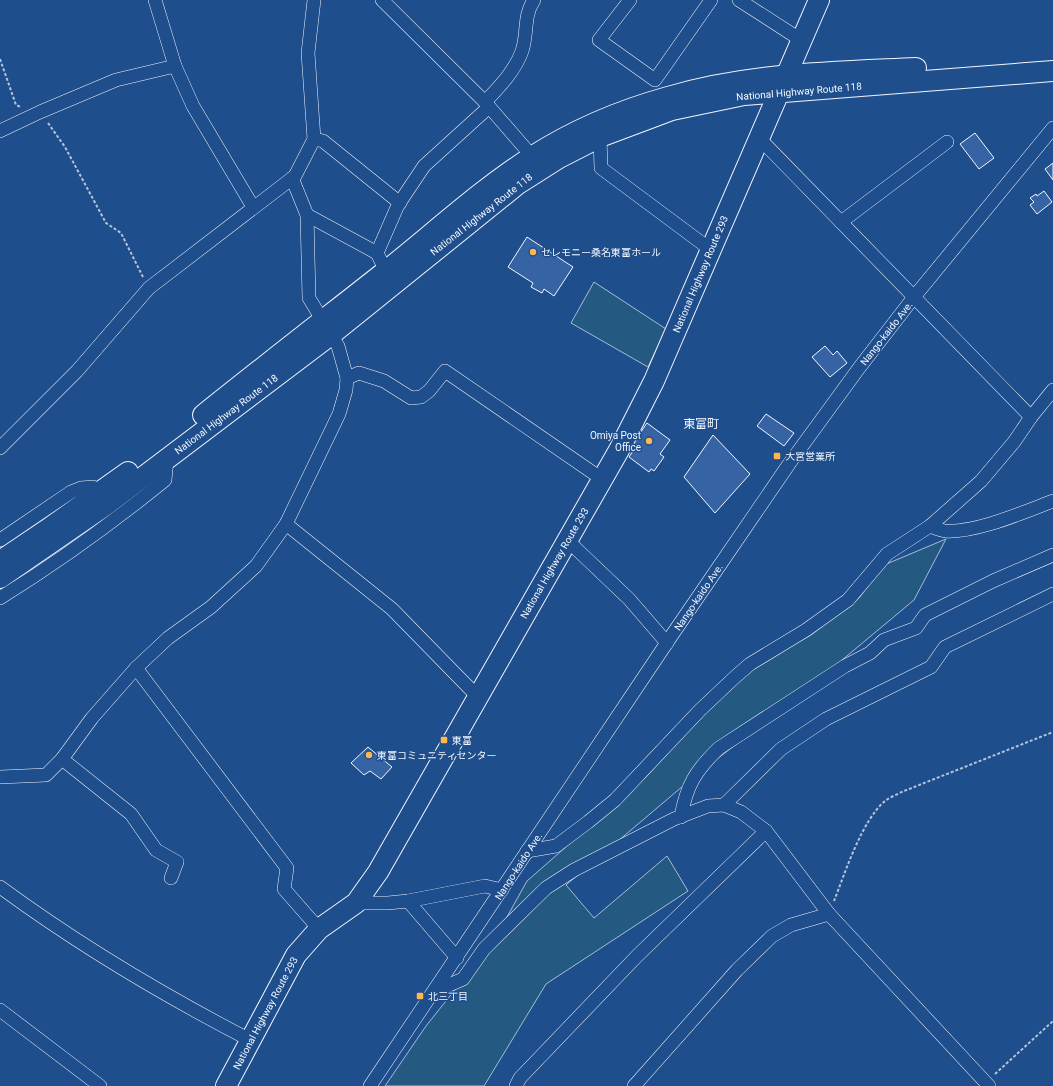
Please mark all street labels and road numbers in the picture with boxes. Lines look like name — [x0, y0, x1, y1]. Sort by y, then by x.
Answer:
street label: National Highway Route 118 — [736, 80, 863, 102]
street label: National Highway Route 118 — [428, 171, 535, 257]
street label: National Highway Route 293 — [671, 214, 730, 334]
street label: Nango-kaido Ave. — [858, 299, 915, 367]
street label: National Highway Route 118 — [173, 372, 280, 457]
street label: National Highway Route 293 — [518, 506, 591, 621]
street label: Nango-kaido Ave. — [672, 562, 725, 633]
street label: Nango-kaido Ave. — [493, 831, 544, 902]
street label: National Highway Route 293 — [231, 955, 300, 1071]

